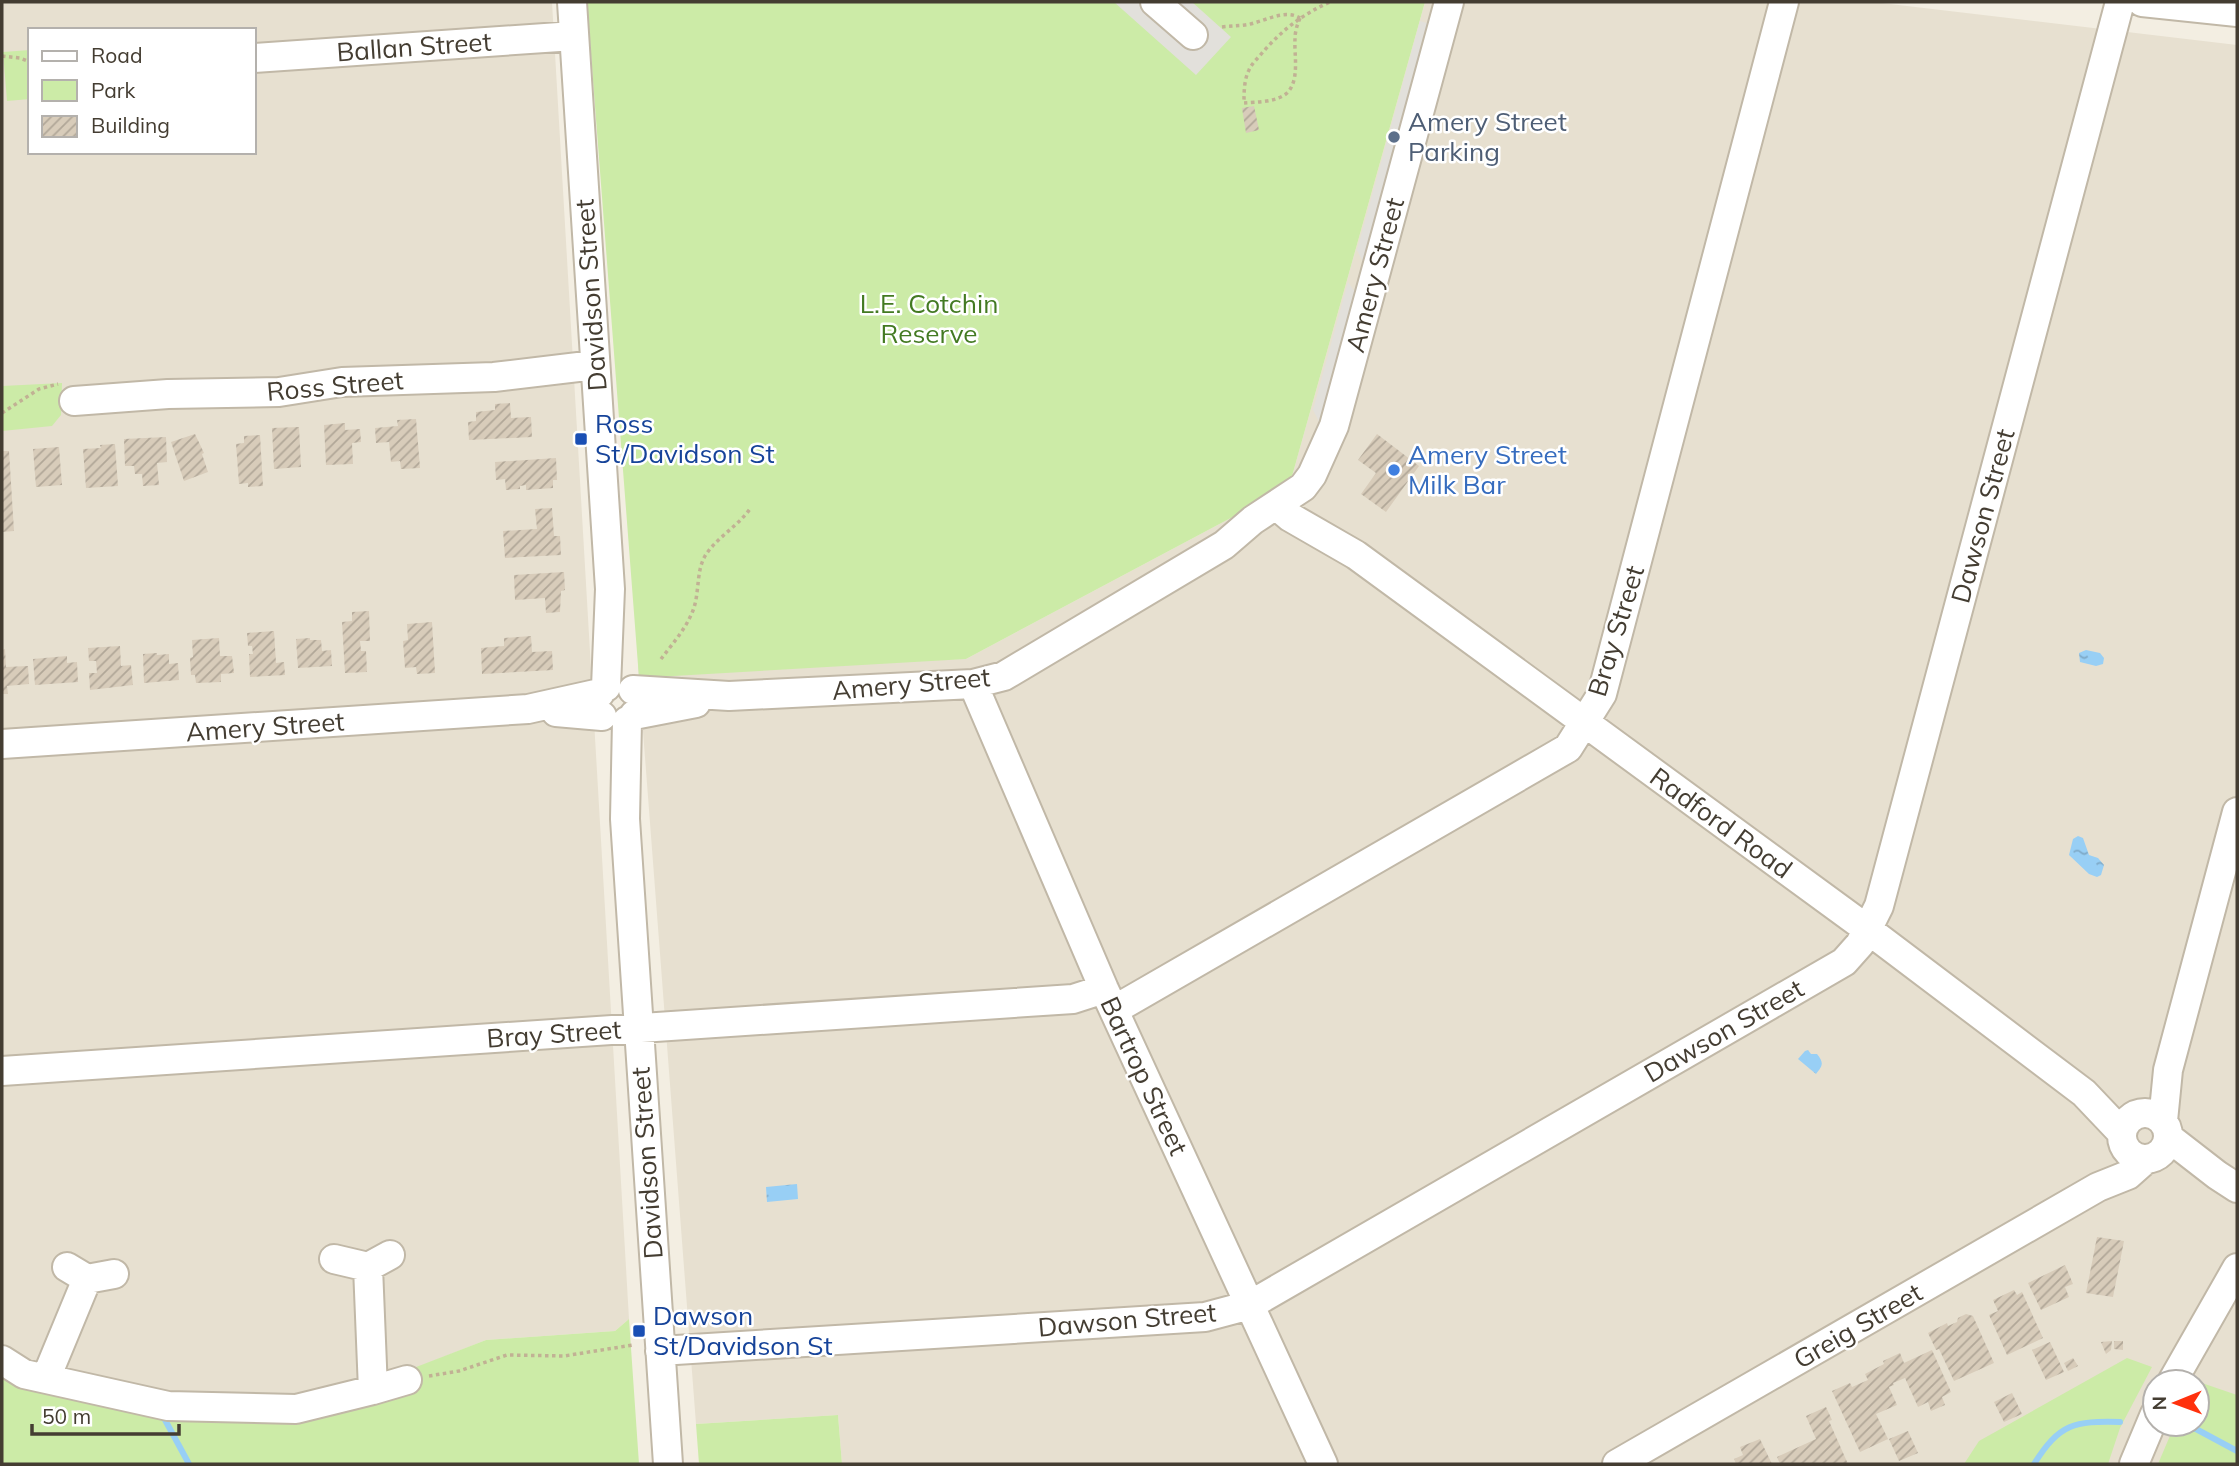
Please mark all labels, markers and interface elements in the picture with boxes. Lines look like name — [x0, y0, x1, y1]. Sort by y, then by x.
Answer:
street label: Ballan Street — [335, 25, 493, 68]
legend — [28, 28, 256, 154]
text: Road — [91, 42, 142, 68]
text: Park — [91, 77, 135, 103]
place label: Amery Street Parking — [1408, 105, 1567, 168]
text: Building — [91, 112, 170, 138]
marker: Amery Street Parking — [1386, 129, 1402, 145]
street label: Amery Street — [1338, 194, 1411, 356]
street label: Davidson Street — [567, 198, 614, 392]
park label: L.E. Cotchin Reserve — [860, 287, 998, 350]
street label: Ross Street — [265, 363, 405, 408]
place label: Ross St/Davidson St — [595, 407, 775, 470]
street label: Dawson Street — [1943, 425, 2022, 607]
marker: Ross St/Davidson St — [573, 431, 589, 447]
place label: Amery Street Milk Bar — [1408, 438, 1567, 501]
marker: Amery Street Milk Bar — [1386, 462, 1402, 478]
street label: Bray Street — [1580, 562, 1651, 700]
street label: Amery Street — [830, 660, 991, 707]
street label: Amery Street — [185, 705, 345, 748]
street label: Radford Road — [1644, 760, 1799, 885]
street label: Dawson Street — [1638, 972, 1809, 1090]
street label: Bartrop Street — [1093, 991, 1196, 1160]
street label: Bray Street — [486, 1012, 622, 1055]
street label: Davidson Street — [623, 1066, 670, 1260]
street label: Greig Street — [1788, 1276, 1928, 1376]
street label: Dawson Street — [1036, 1295, 1217, 1344]
place label: Dawson St/Davidson St — [653, 1299, 833, 1362]
marker: Dawson St/Davidson St — [631, 1323, 647, 1339]
north arrow — [2141, 1368, 2211, 1438]
scale bar — [32, 1392, 178, 1436]
text: N — [2147, 1396, 2171, 1411]
text: 50 m — [42, 1403, 91, 1429]

